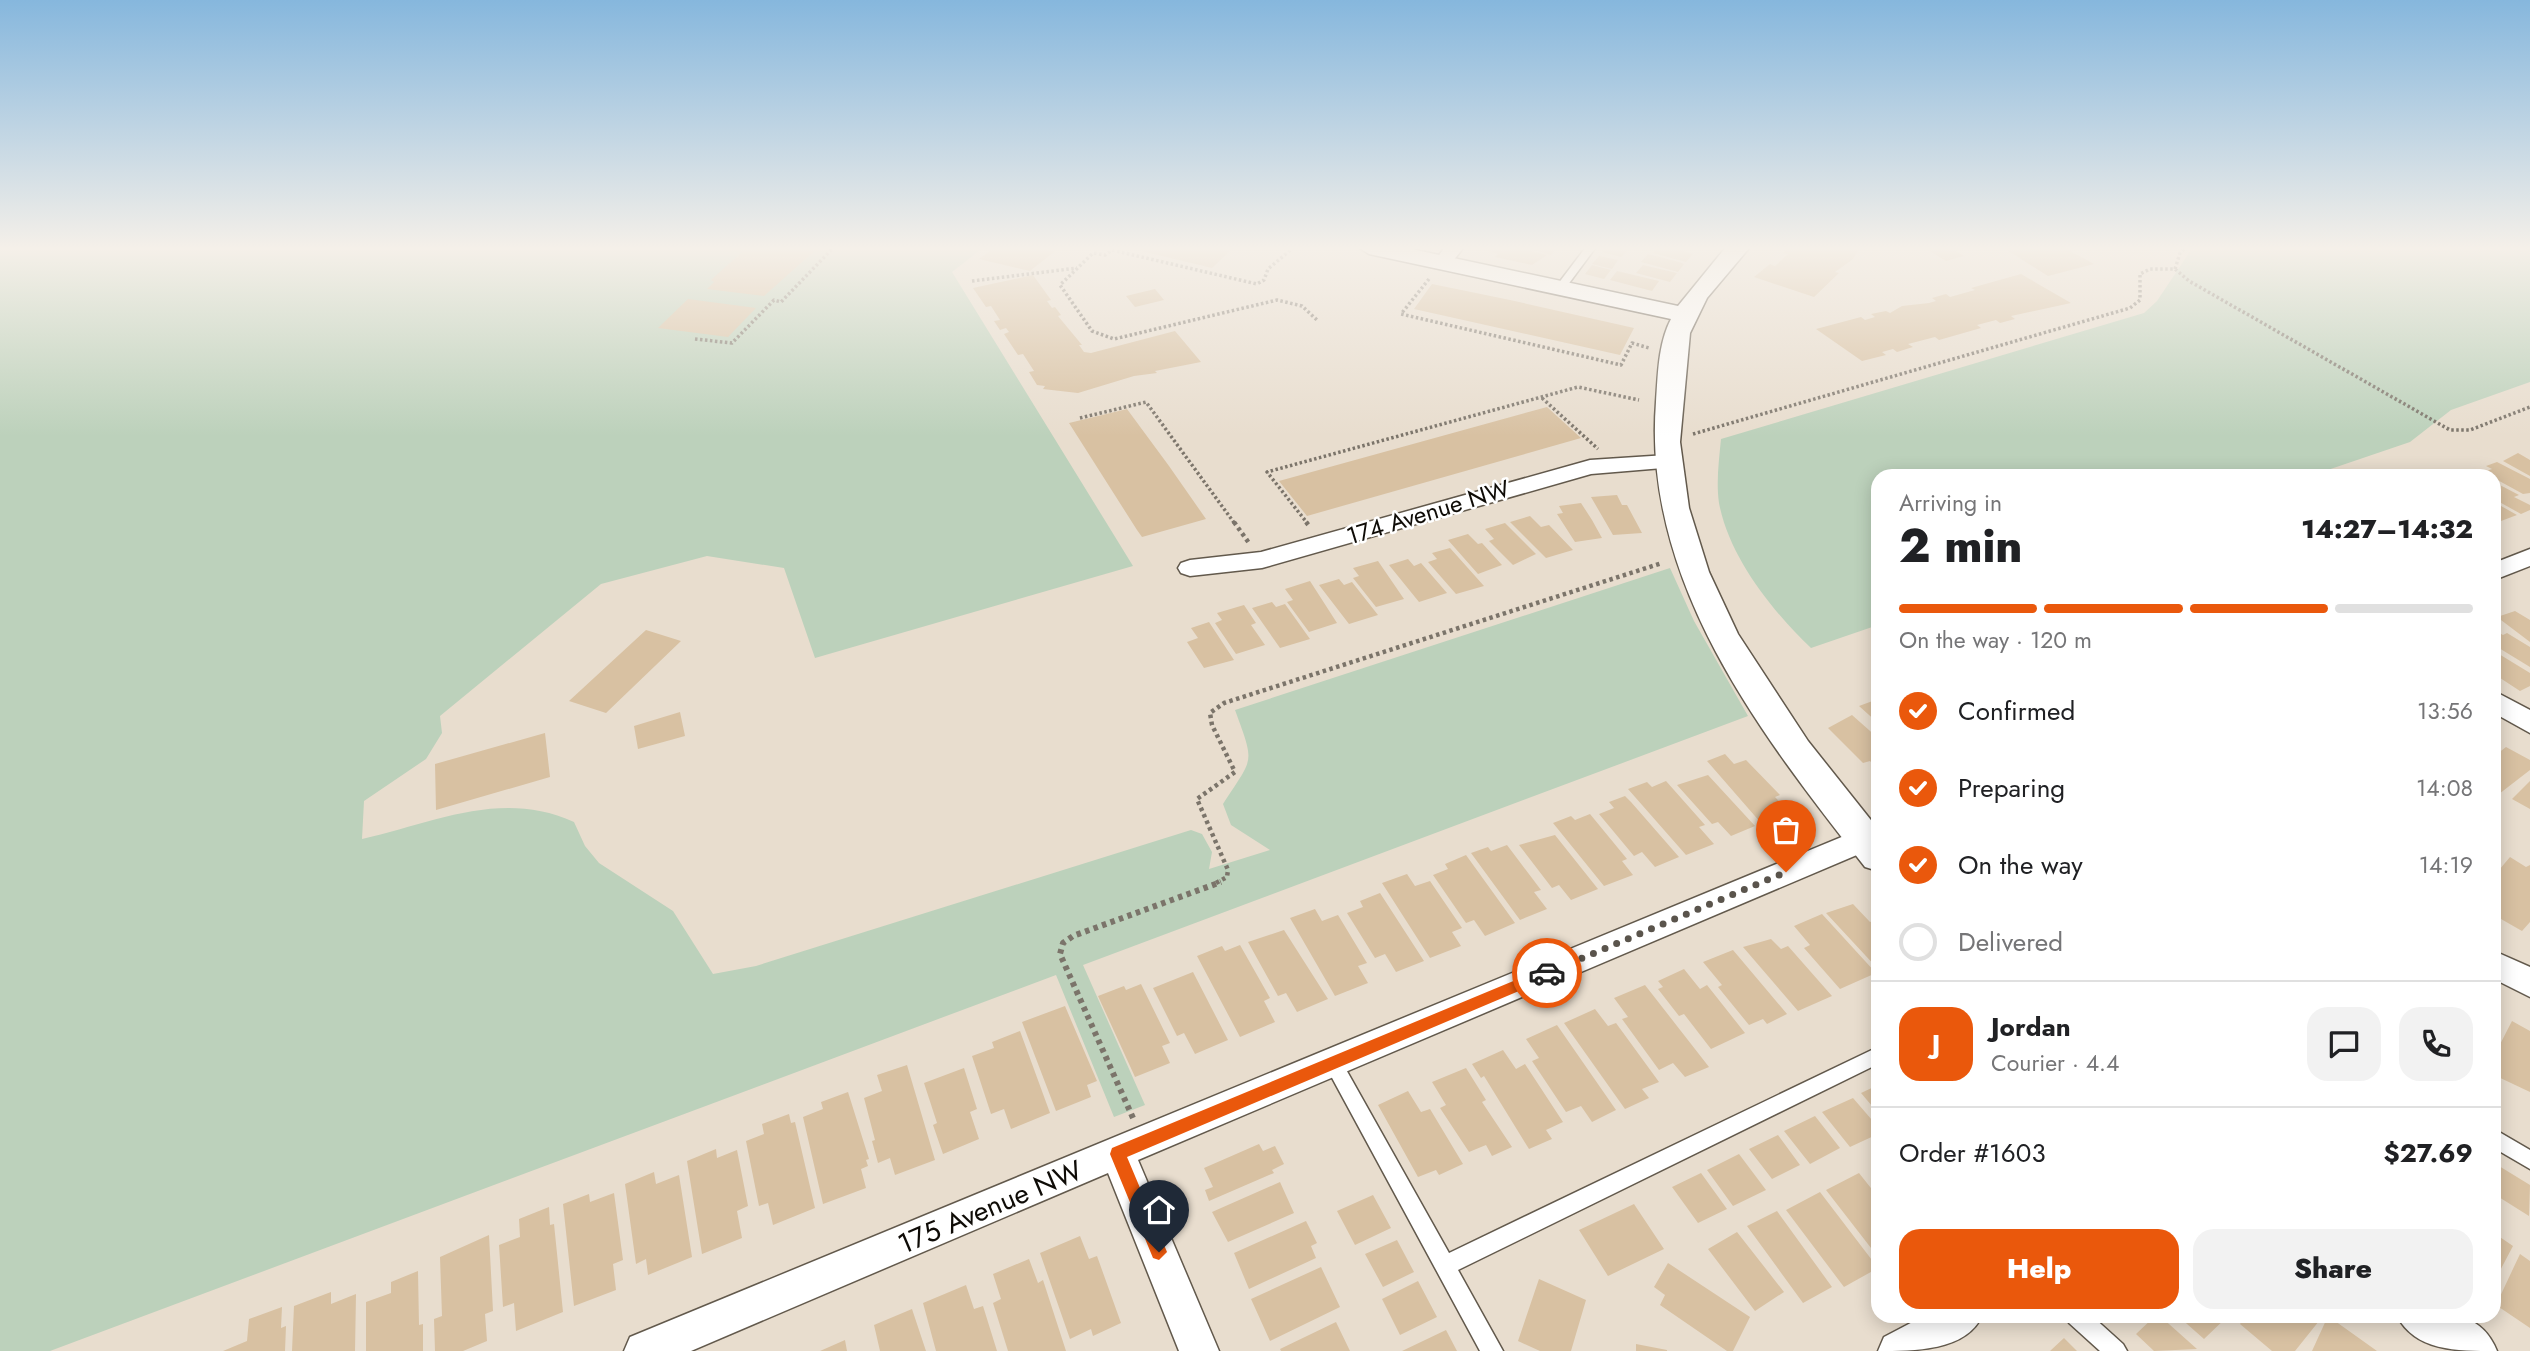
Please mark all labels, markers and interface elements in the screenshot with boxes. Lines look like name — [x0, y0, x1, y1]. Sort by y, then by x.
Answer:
street label: 174 Avenue NW — [1342, 471, 1514, 553]
text: Arriving in — [1899, 486, 2002, 520]
text: 14:27–14:32 — [2301, 510, 2473, 548]
text: 2 min — [1899, 513, 2023, 579]
text: On the way · 120 m — [1899, 623, 2092, 657]
icon: check — [1899, 692, 1937, 730]
text: Confirmed — [1958, 692, 2075, 730]
text: 13:56 — [2417, 694, 2473, 728]
icon: check — [1899, 769, 1937, 807]
text: Preparing — [1958, 769, 2065, 807]
text: 14:08 — [2416, 771, 2473, 805]
pin — [1756, 800, 1816, 872]
icon: bag — [1767, 811, 1805, 849]
icon: check — [1899, 846, 1937, 884]
text: On the way — [1958, 846, 2083, 884]
text: 14:19 — [2419, 848, 2473, 882]
text: Delivered — [1958, 923, 2063, 961]
courier — [1512, 938, 1582, 1008]
icon: car — [1528, 954, 1566, 992]
button: chat — [2307, 1007, 2381, 1081]
button: phone — [2399, 1007, 2473, 1081]
text: Jordan — [1991, 1008, 2071, 1046]
text: J — [1932, 1025, 1940, 1063]
text: Courier · 4.4 — [1991, 1046, 2119, 1080]
text: Order #1603 — [1899, 1134, 2046, 1172]
text: $27.69 — [2384, 1134, 2473, 1172]
street label: 175 Avenue NW — [892, 1150, 1089, 1264]
pin — [1129, 1180, 1189, 1252]
icon: home — [1140, 1191, 1178, 1229]
button: Help — [1899, 1229, 2179, 1309]
button: Share — [2193, 1229, 2473, 1309]

